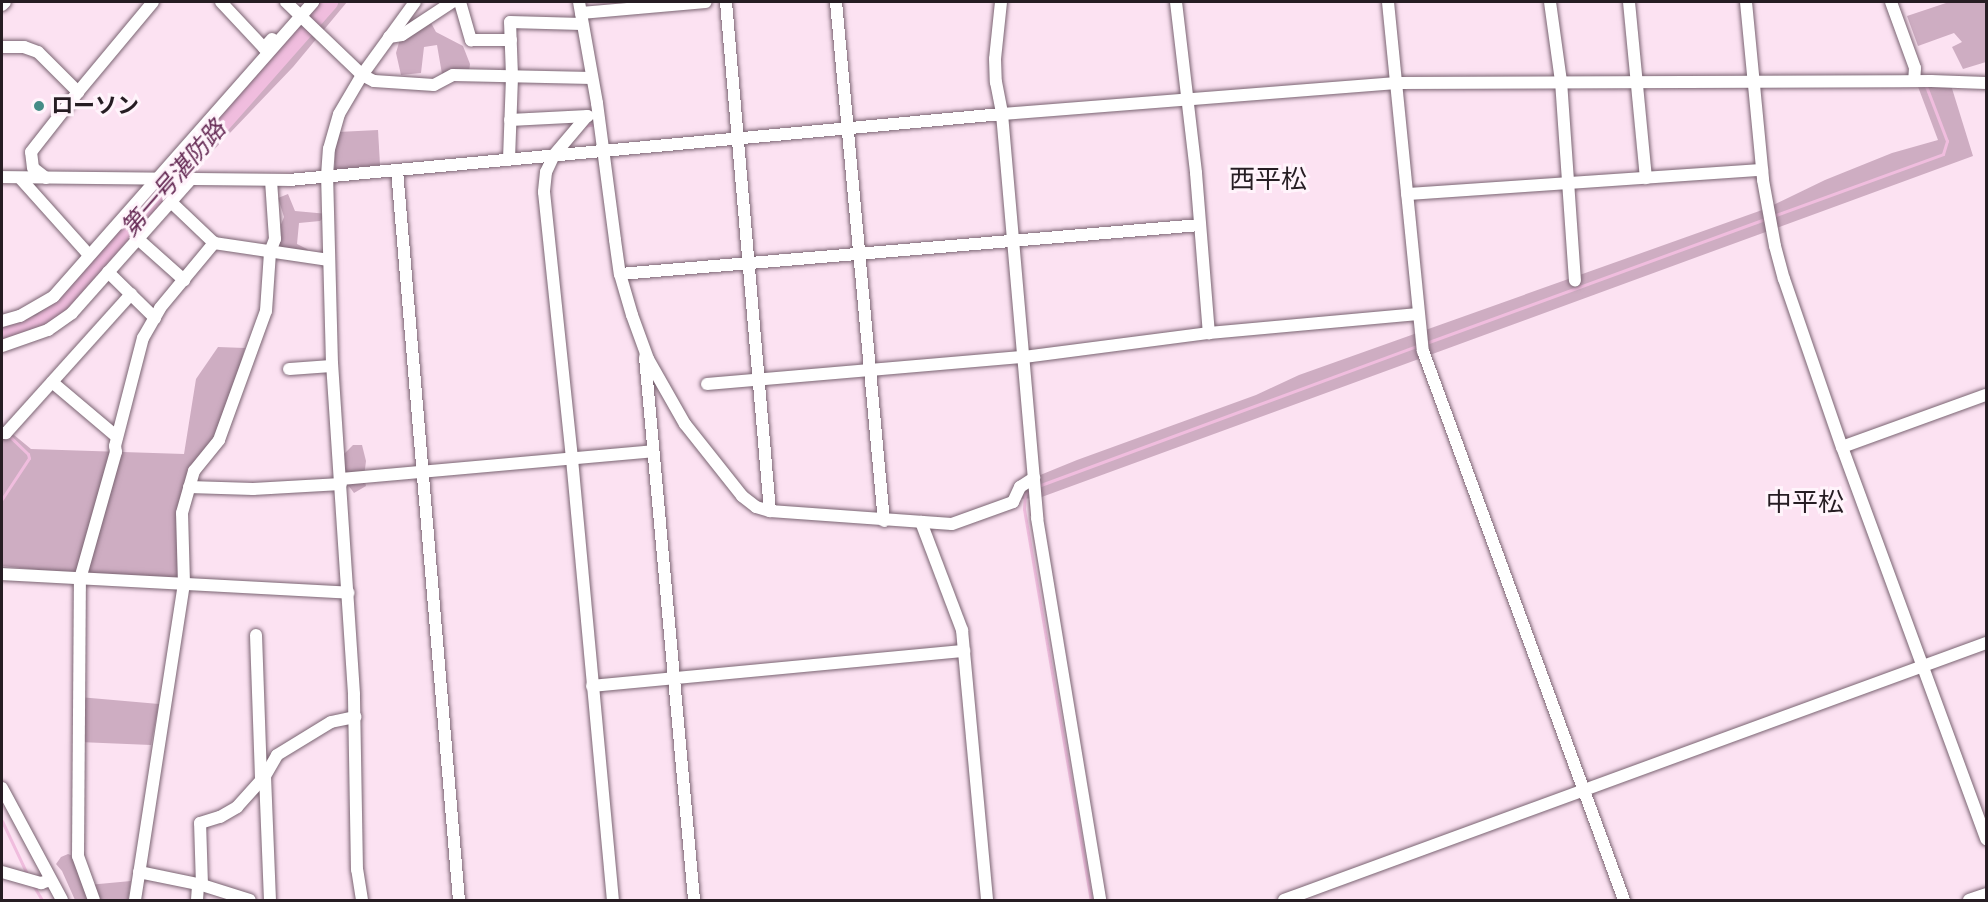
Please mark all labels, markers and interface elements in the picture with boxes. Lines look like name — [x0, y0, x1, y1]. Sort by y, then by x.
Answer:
place label: ローソン — [51, 93, 139, 119]
marker: ローソン — [32, 99, 46, 113]
water label: 第一号湛防路 — [116, 115, 232, 243]
district label: 西平松 — [1229, 165, 1307, 197]
district label: 中平松 — [1766, 488, 1844, 520]

